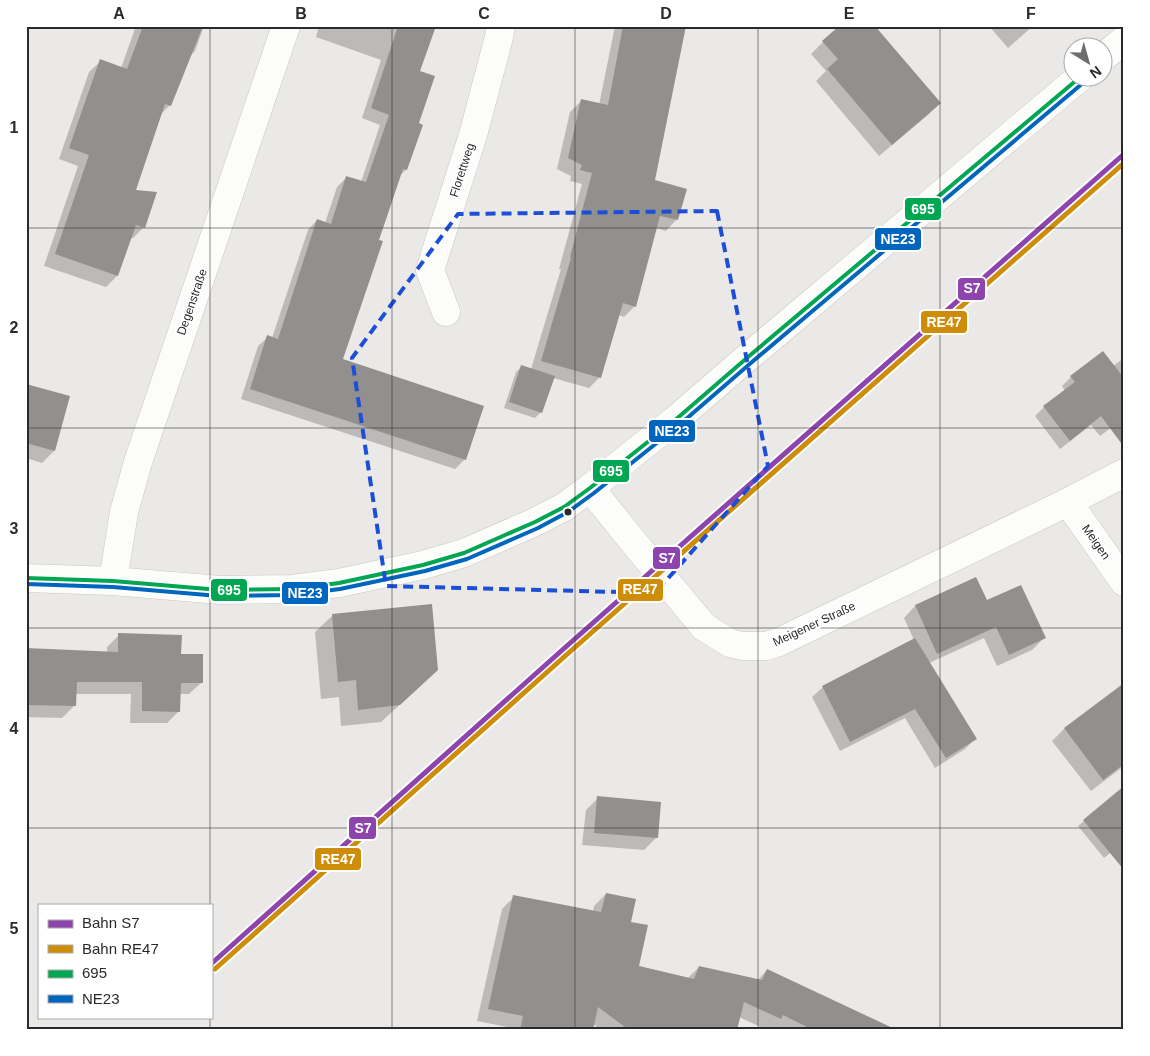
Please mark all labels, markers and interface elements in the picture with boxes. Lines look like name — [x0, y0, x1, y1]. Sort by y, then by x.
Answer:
text: A — [113, 5, 125, 22]
text: B — [295, 5, 307, 22]
text: C — [478, 5, 490, 22]
text: D — [660, 5, 672, 22]
text: E — [844, 5, 855, 22]
text: F — [1026, 5, 1036, 22]
north arrow — [1062, 38, 1112, 88]
text: N — [1087, 63, 1105, 82]
text: 1 — [10, 119, 19, 136]
street label: Florettweg — [447, 141, 477, 199]
line badge: 695 — [904, 197, 942, 221]
text: 695 — [911, 201, 935, 217]
line badge: NE23 — [874, 227, 922, 251]
text: NE23 — [880, 231, 916, 247]
street label: Degenstraße — [174, 267, 210, 337]
line badge: S7 — [957, 277, 986, 301]
text: S7 — [963, 280, 981, 296]
line badge: RE47 — [920, 310, 968, 334]
text: RE47 — [926, 314, 962, 330]
text: 2 — [10, 319, 19, 336]
line badge: NE23 — [648, 419, 696, 443]
text: NE23 — [654, 423, 690, 439]
line badge: 695 — [592, 459, 630, 483]
text: 695 — [599, 463, 623, 479]
unlabelled marker — [563, 507, 573, 517]
text: 3 — [10, 520, 19, 537]
street label: Meigen — [1079, 522, 1113, 562]
line badge: S7 — [652, 546, 681, 570]
text: S7 — [658, 550, 676, 566]
line badge: 695 — [210, 578, 248, 602]
line badge: RE47 — [617, 578, 664, 602]
line badge: NE23 — [281, 581, 329, 605]
text: RE47 — [622, 581, 658, 597]
text: 695 — [217, 582, 241, 598]
text: NE23 — [287, 585, 323, 601]
street label: Meigener Straße — [771, 599, 858, 649]
text: 4 — [10, 720, 19, 737]
line badge: S7 — [348, 816, 377, 840]
text: S7 — [354, 820, 372, 836]
line badge: RE47 — [314, 847, 362, 871]
text: RE47 — [320, 851, 356, 867]
legend — [38, 904, 212, 1018]
text: Bahn S7 — [82, 914, 140, 931]
text: 5 — [10, 920, 19, 937]
text: Bahn RE47 — [82, 940, 159, 957]
text: 695 — [82, 964, 107, 981]
text: NE23 — [82, 990, 120, 1007]

